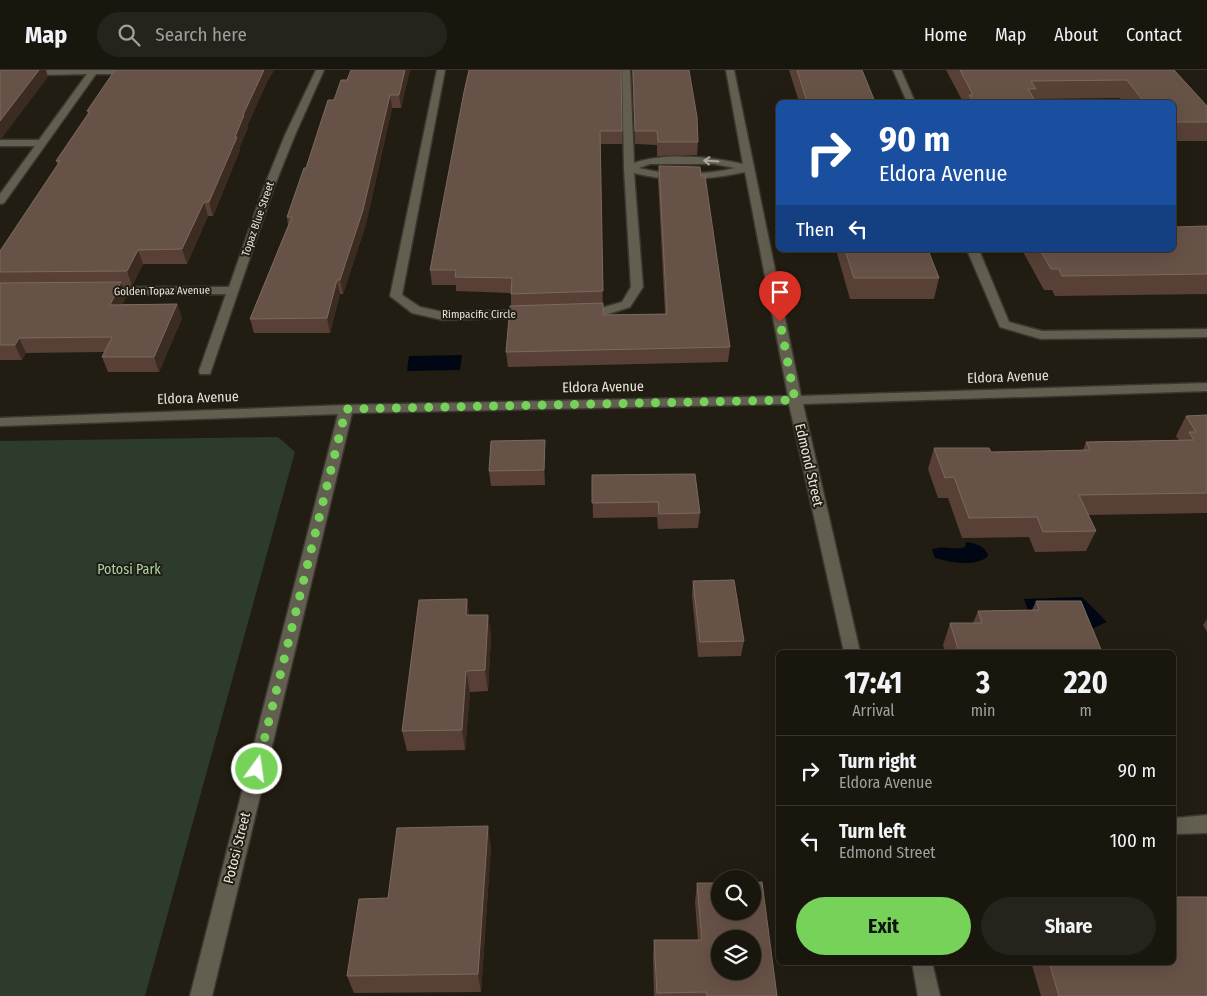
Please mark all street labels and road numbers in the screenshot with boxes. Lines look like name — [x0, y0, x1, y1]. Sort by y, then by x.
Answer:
street label: Topaz Blue Street — [239, 180, 277, 258]
street label: Golden Topaz Avenue — [114, 284, 210, 298]
street label: Rimpacific Circle — [442, 308, 516, 321]
street label: Eldora Avenue — [967, 367, 1049, 387]
street label: Eldora Avenue — [562, 378, 644, 396]
street label: Eldora Avenue — [157, 388, 239, 408]
street label: Edmond Street — [791, 422, 827, 508]
street label: Potosi Street — [220, 810, 254, 886]

